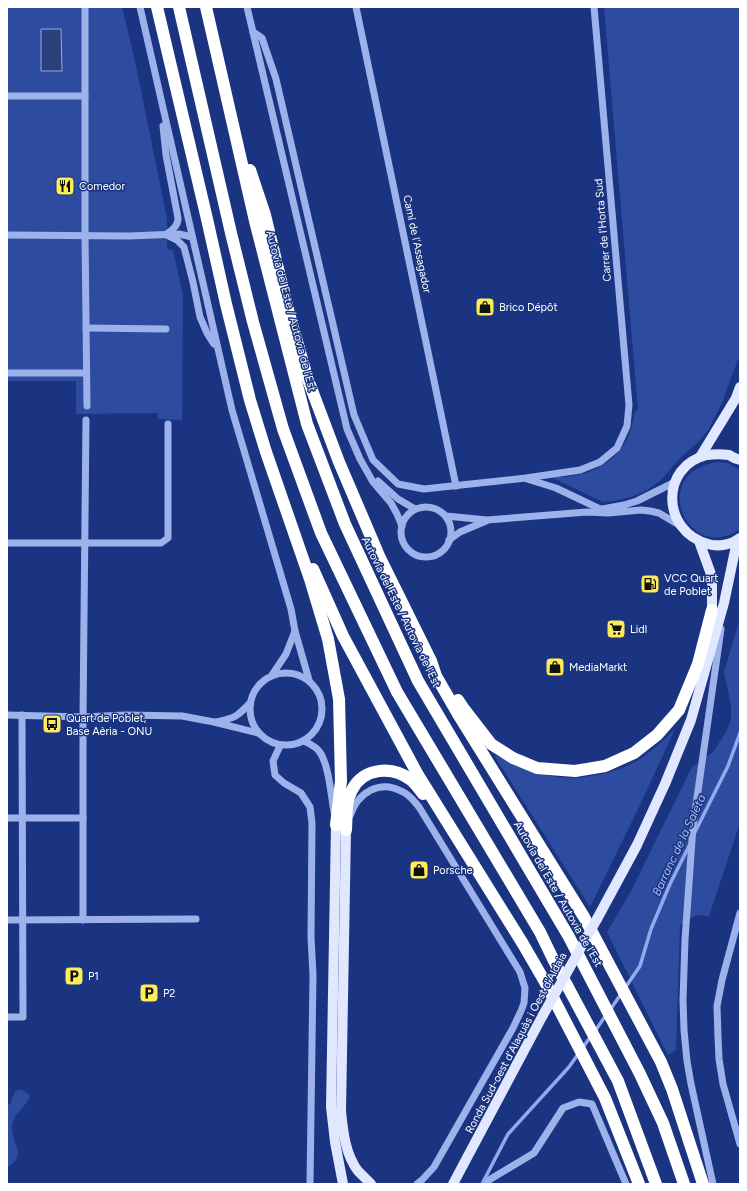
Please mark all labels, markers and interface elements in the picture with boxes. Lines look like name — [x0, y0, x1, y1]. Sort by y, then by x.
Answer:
restaurant icon: Comedor — [54, 175, 76, 197]
street label: Carrer de l'Horta Sud — [592, 178, 614, 282]
place label: Comedor — [79, 180, 126, 193]
street label: Camí de l'Assagador — [400, 194, 434, 294]
street label: Autovía del Este / Autovia de l'Est — [263, 229, 319, 393]
shop icon: Brico Dépôt — [474, 296, 496, 318]
place label: Brico Dépôt — [499, 301, 558, 314]
street label: Autovía del Este / Autovia de l'Est — [359, 535, 443, 689]
place label: VCC Quart de Poblet — [664, 572, 718, 598]
fuel station icon: VCC Quart de Poblet — [639, 573, 661, 595]
supermarket icon: Lidl — [605, 618, 627, 640]
place label: Lidl — [630, 623, 647, 636]
shop icon: MediaMarkt — [544, 656, 566, 678]
place label: MediaMarkt — [569, 661, 627, 674]
place label: Quart de Poblet, Base Aèria - ONU — [66, 712, 152, 738]
bus stop icon: Quart de Poblet, Base Aèria - ONU — [41, 713, 63, 735]
water label: Barranc de la Saleta — [649, 792, 709, 898]
street label: Autovía del Este / Autovia de l'Est — [511, 819, 605, 969]
shop icon: Porsche — [408, 859, 430, 881]
place label: Porsche — [433, 864, 473, 877]
street label: Ronda Sud-oest d'Alaquàs i Oest d'Aldaia — [463, 950, 569, 1136]
parking icon: P1 — [63, 965, 85, 987]
place label: P1 — [88, 970, 99, 983]
parking icon: P2 — [138, 982, 160, 1004]
place label: P2 — [163, 987, 176, 1000]

